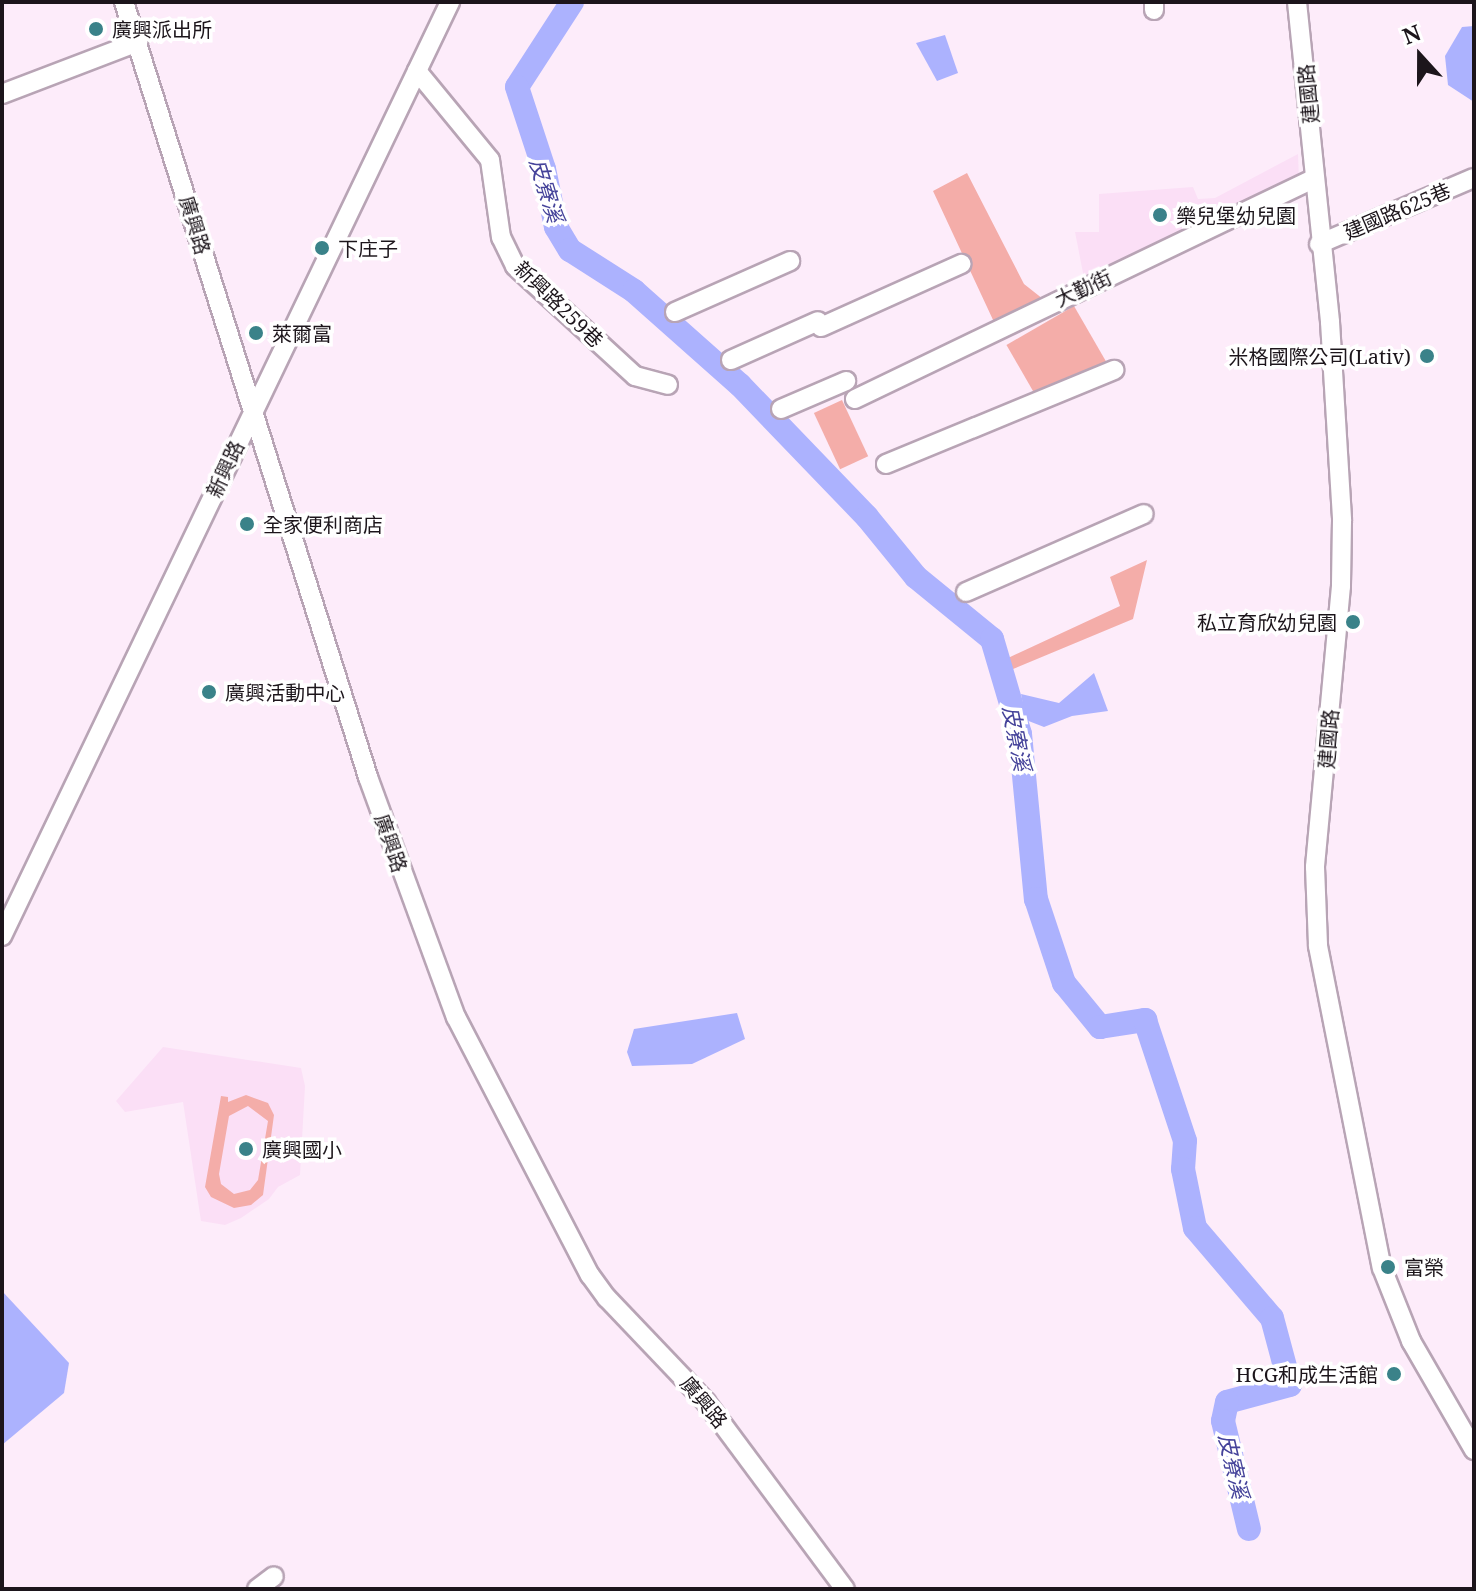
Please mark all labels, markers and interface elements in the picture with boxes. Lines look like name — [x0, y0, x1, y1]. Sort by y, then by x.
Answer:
north arrow — [1380, 16, 1460, 96]
text: N — [1398, 16, 1425, 51]
place label: 廣興派出所 — [112, 17, 212, 41]
marker: 廣興派出所 — [87, 20, 105, 38]
street label: 建國路 — [1293, 63, 1323, 125]
water label: 皮寮溪 — [525, 155, 569, 225]
street label: 建國路625巷 — [1340, 178, 1454, 244]
street label: 廣興路 — [175, 193, 215, 257]
place label: 樂兒堡幼兒園 — [1176, 203, 1296, 227]
marker: 樂兒堡幼兒園 — [1151, 206, 1169, 224]
place label: 下庄子 — [338, 236, 398, 260]
marker: 下庄子 — [313, 239, 331, 257]
street label: 新興路259巷 — [510, 256, 608, 352]
street label: 大勤街 — [1051, 264, 1115, 312]
place label: 萊爾富 — [272, 321, 332, 345]
marker: 萊爾富 — [247, 324, 265, 342]
place label: 米格國際公司(Lativ) — [1228, 344, 1411, 368]
marker: 米格國際公司(Lativ) — [1418, 347, 1436, 365]
street label: 新興路 — [201, 437, 249, 501]
place label: 全家便利商店 — [263, 512, 383, 536]
marker: 全家便利商店 — [238, 515, 256, 533]
place label: 私立育欣幼兒園 — [1197, 610, 1337, 634]
marker: 私立育欣幼兒園 — [1344, 613, 1362, 631]
place label: 廣興活動中心 — [225, 680, 345, 704]
marker: 廣興活動中心 — [200, 683, 218, 701]
water label: 皮寮溪 — [998, 703, 1036, 773]
street label: 建國路 — [1313, 708, 1343, 770]
street label: 廣興路 — [370, 811, 412, 875]
place label: 廣興國小 — [262, 1137, 342, 1161]
marker: 廣興國小 — [237, 1140, 255, 1158]
place label: 富榮 — [1404, 1255, 1444, 1279]
marker: 富榮 — [1379, 1258, 1397, 1276]
place label: HCG和成生活館 — [1236, 1362, 1378, 1386]
marker: HCG和成生活館 — [1385, 1365, 1403, 1383]
street label: 廣興路 — [676, 1371, 732, 1433]
water label: 皮寮溪 — [1214, 1431, 1254, 1501]

